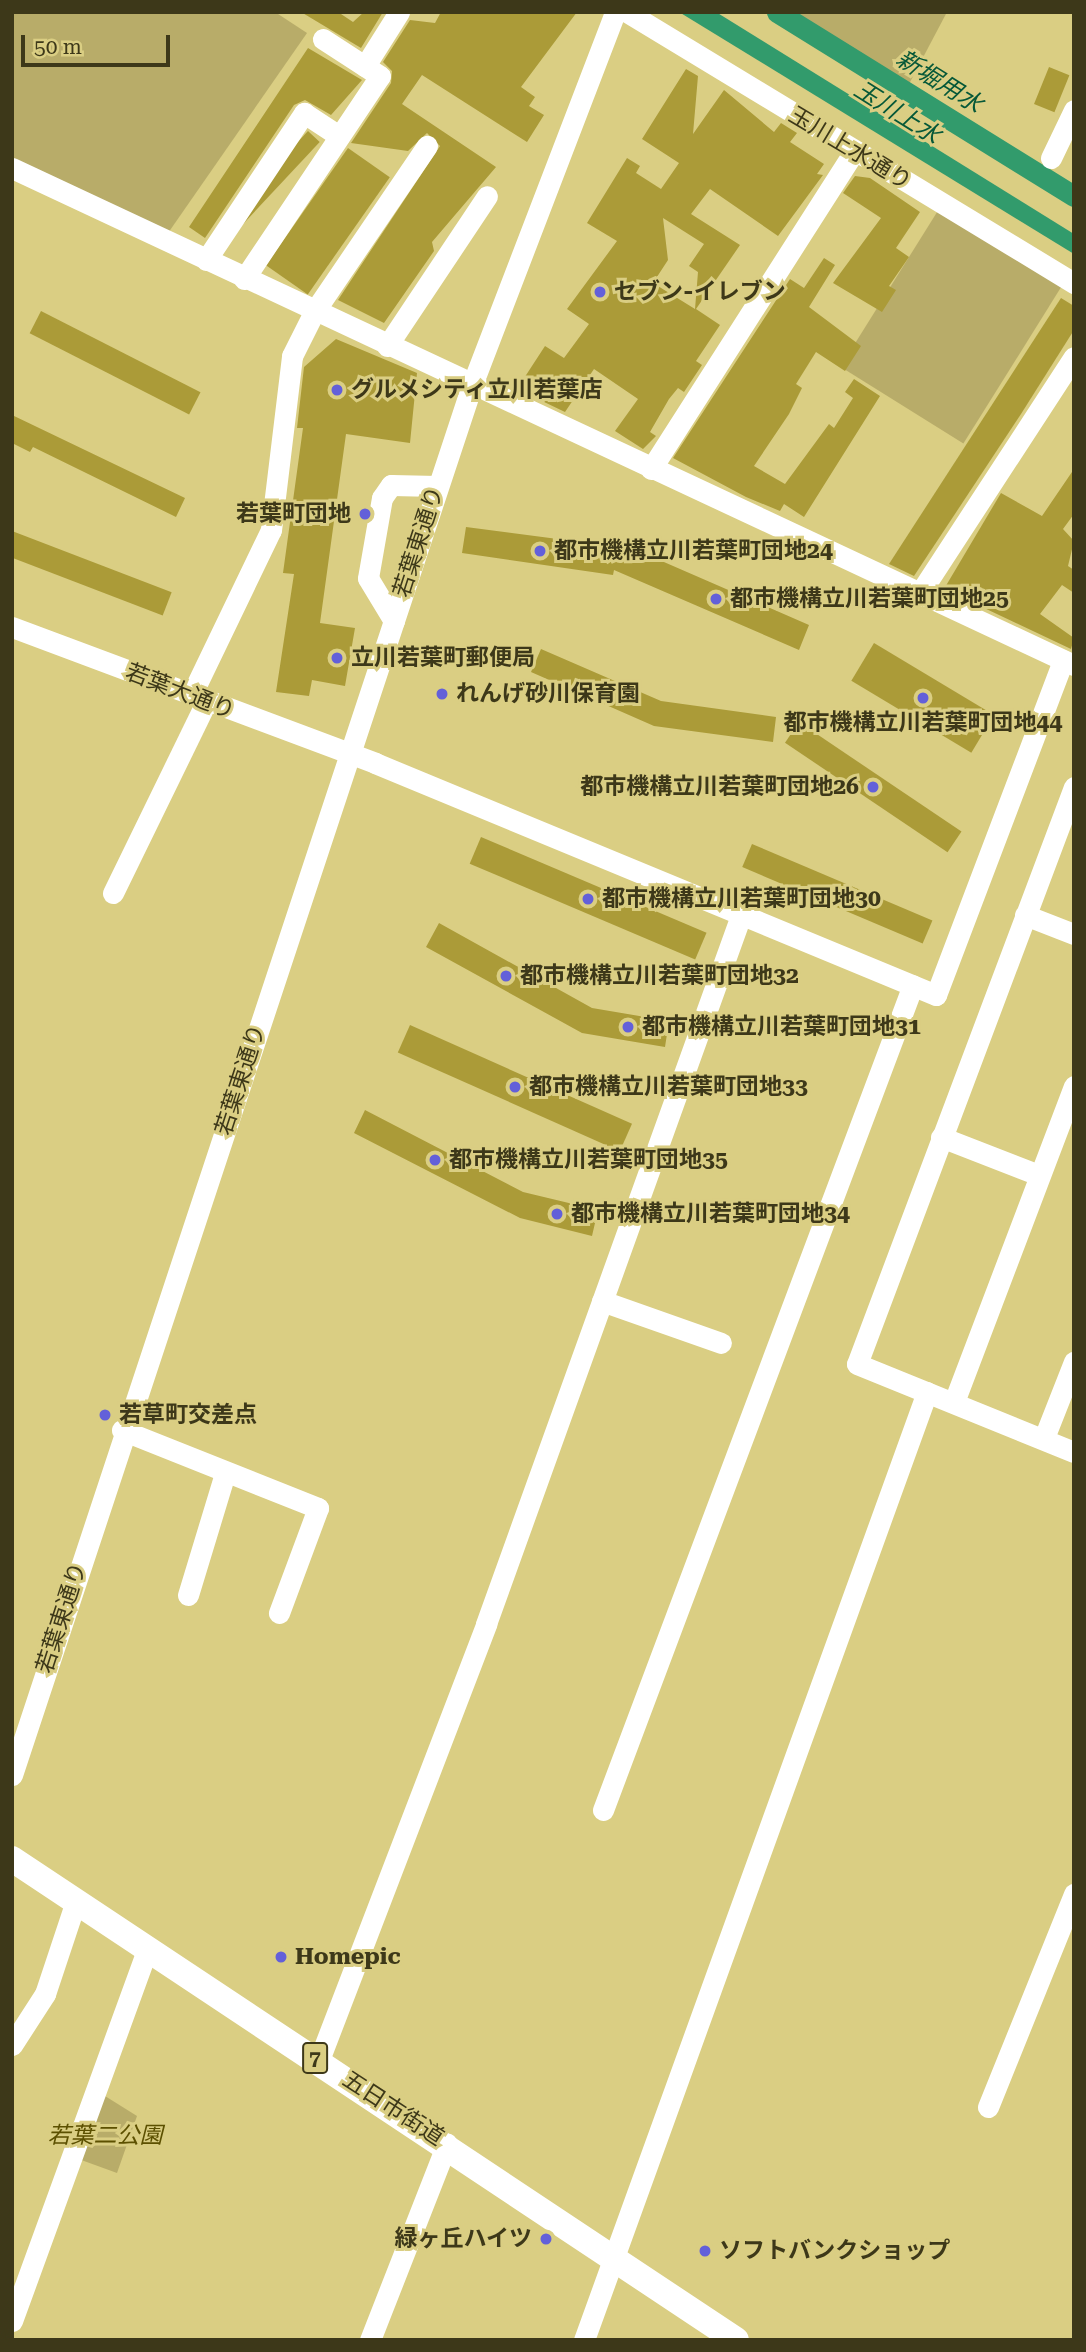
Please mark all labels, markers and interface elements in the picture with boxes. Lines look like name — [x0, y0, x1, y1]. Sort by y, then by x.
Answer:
scale bar — [24, 21, 173, 65]
text: 50 m — [34, 35, 82, 59]
water label: 新堀用水 — [891, 44, 987, 120]
water label: 玉川上水 — [849, 75, 945, 151]
street label: 玉川上水通り — [784, 102, 916, 196]
place label: セブン-イレブン — [614, 278, 786, 306]
marker: セブン-イレブン — [592, 284, 608, 300]
place label: グルメシティ立川若葉店 — [351, 376, 604, 404]
marker: グルメシティ立川若葉店 — [329, 382, 345, 398]
street label: 若葉東通り — [388, 483, 450, 601]
place label: 若葉町団地 — [236, 500, 351, 528]
marker: 若葉町団地 — [357, 506, 373, 522]
place label: 都市機構立川若葉町団地24 — [554, 537, 833, 565]
marker: 都市機構立川若葉町団地24 — [532, 543, 548, 559]
place label: 都市機構立川若葉町団地25 — [730, 585, 1009, 613]
marker: 都市機構立川若葉町団地25 — [708, 591, 724, 607]
place label: 立川若葉町郵便局 — [351, 644, 535, 672]
marker: 立川若葉町郵便局 — [329, 650, 345, 666]
street label: 若葉大通り — [121, 659, 239, 725]
place label: れんげ砂川保育園 — [456, 680, 640, 708]
marker: れんげ砂川保育園 — [434, 686, 450, 702]
marker: 都市機構立川若葉町団地44 — [915, 690, 931, 706]
place label: 都市機構立川若葉町団地44 — [784, 709, 1062, 737]
place label: 都市機構立川若葉町団地26 — [580, 773, 859, 801]
marker: 都市機構立川若葉町団地26 — [865, 779, 881, 795]
place label: 都市機構立川若葉町団地30 — [602, 885, 881, 913]
marker: 都市機構立川若葉町団地30 — [580, 891, 596, 907]
place label: 都市機構立川若葉町団地32 — [520, 962, 799, 990]
marker: 都市機構立川若葉町団地32 — [498, 968, 514, 984]
place label: 都市機構立川若葉町団地31 — [642, 1013, 921, 1041]
marker: 都市機構立川若葉町団地31 — [620, 1019, 636, 1035]
street label: 若葉東通り — [210, 1021, 272, 1139]
place label: 都市機構立川若葉町団地33 — [529, 1073, 808, 1101]
marker: 都市機構立川若葉町団地33 — [507, 1079, 523, 1095]
place label: 都市機構立川若葉町団地35 — [449, 1146, 728, 1174]
marker: 都市機構立川若葉町団地35 — [427, 1152, 443, 1168]
place label: 都市機構立川若葉町団地34 — [571, 1200, 850, 1228]
marker: 都市機構立川若葉町団地34 — [549, 1206, 565, 1222]
place label: 若草町交差点 — [119, 1401, 257, 1429]
marker: 若草町交差点 — [97, 1407, 113, 1423]
street label: 若葉東通り — [31, 1559, 93, 1677]
place label: Homepic — [295, 1943, 401, 1971]
marker: Homepic — [273, 1949, 289, 1965]
road number: 7 — [301, 2040, 329, 2076]
street label: 五日市街道 — [337, 2066, 449, 2152]
park label: 若葉二公園 — [48, 2122, 162, 2150]
place label: 緑ヶ丘ハイツ — [394, 2225, 532, 2253]
marker: 緑ヶ丘ハイツ — [538, 2231, 554, 2247]
place label: ソフトバンクショップ — [719, 2237, 949, 2265]
marker: ソフトバンクショップ — [697, 2243, 713, 2259]

